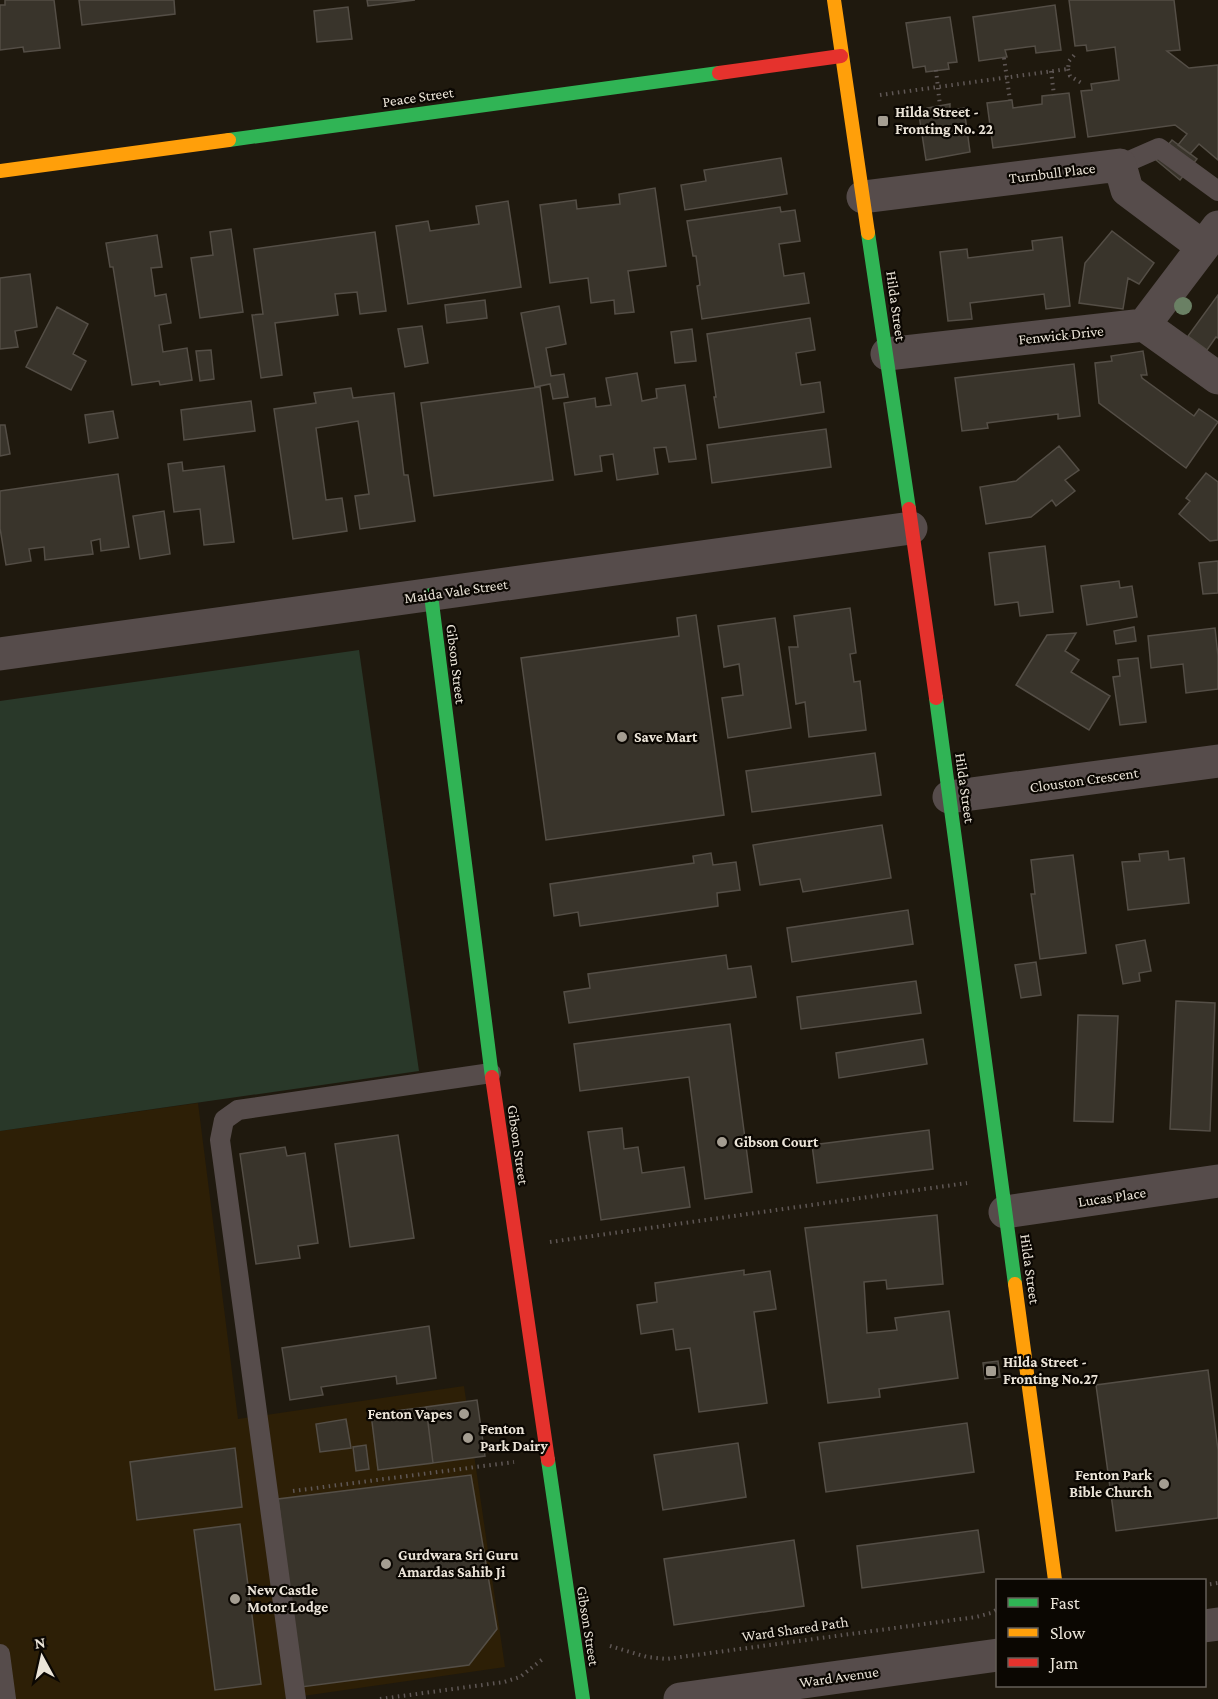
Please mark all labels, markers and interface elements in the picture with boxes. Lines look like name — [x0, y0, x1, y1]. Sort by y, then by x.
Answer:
street label: Peace Street — [381, 84, 456, 110]
place label: Hilda Street - Fronting No. 22 — [895, 104, 994, 137]
marker: Hilda Street - Fronting No. 22 — [876, 114, 890, 128]
street label: Turnbull Place — [1008, 160, 1097, 186]
street label: Hilda Street — [883, 270, 909, 343]
street label: Fenwick Drive — [1018, 323, 1105, 347]
street label: Maida Vale Street — [403, 576, 510, 606]
street label: Gibson Street — [443, 623, 469, 706]
place label: Save Mart — [634, 729, 698, 745]
marker: Save Mart — [615, 730, 629, 744]
street label: Hilda Street — [952, 752, 978, 825]
street label: Clouston Crescent — [1029, 764, 1140, 796]
street label: Gibson Street — [504, 1104, 532, 1187]
place label: Gibson Court — [734, 1134, 819, 1150]
marker: Gibson Court — [715, 1135, 729, 1149]
street label: Lucas Place — [1077, 1184, 1147, 1210]
street label: Hilda Street — [1017, 1233, 1043, 1306]
place label: Hilda Street - Fronting No.27 — [1003, 1354, 1098, 1387]
marker: Hilda Street - Fronting No.27 — [984, 1364, 998, 1378]
place label: Fenton Vapes — [368, 1406, 452, 1422]
marker: Fenton Vapes — [457, 1407, 471, 1421]
place label: Fenton Park Dairy — [480, 1421, 548, 1454]
marker: Fenton Park Dairy — [461, 1431, 475, 1445]
place label: Fenton Park Bible Church — [1069, 1467, 1153, 1500]
marker: Fenton Park Bible Church — [1157, 1477, 1171, 1491]
place label: Gurdwara Sri Guru Amardas Sahib Ji — [397, 1547, 519, 1580]
marker: Gurdwara Sri Guru Amardas Sahib Ji — [379, 1557, 393, 1571]
legend — [996, 1579, 1206, 1687]
place label: New Castle Motor Lodge — [247, 1582, 328, 1615]
street label: Gibson Street — [574, 1585, 602, 1668]
marker: New Castle Motor Lodge — [228, 1592, 242, 1606]
text: Fast — [1050, 1593, 1081, 1613]
street label: Ward Shared Path — [741, 1614, 849, 1644]
text: Slow — [1050, 1623, 1086, 1643]
north arrow — [12, 1627, 72, 1687]
text: N — [33, 1633, 47, 1652]
text: Jam — [1048, 1653, 1079, 1673]
street label: Ward Avenue — [798, 1663, 880, 1690]

